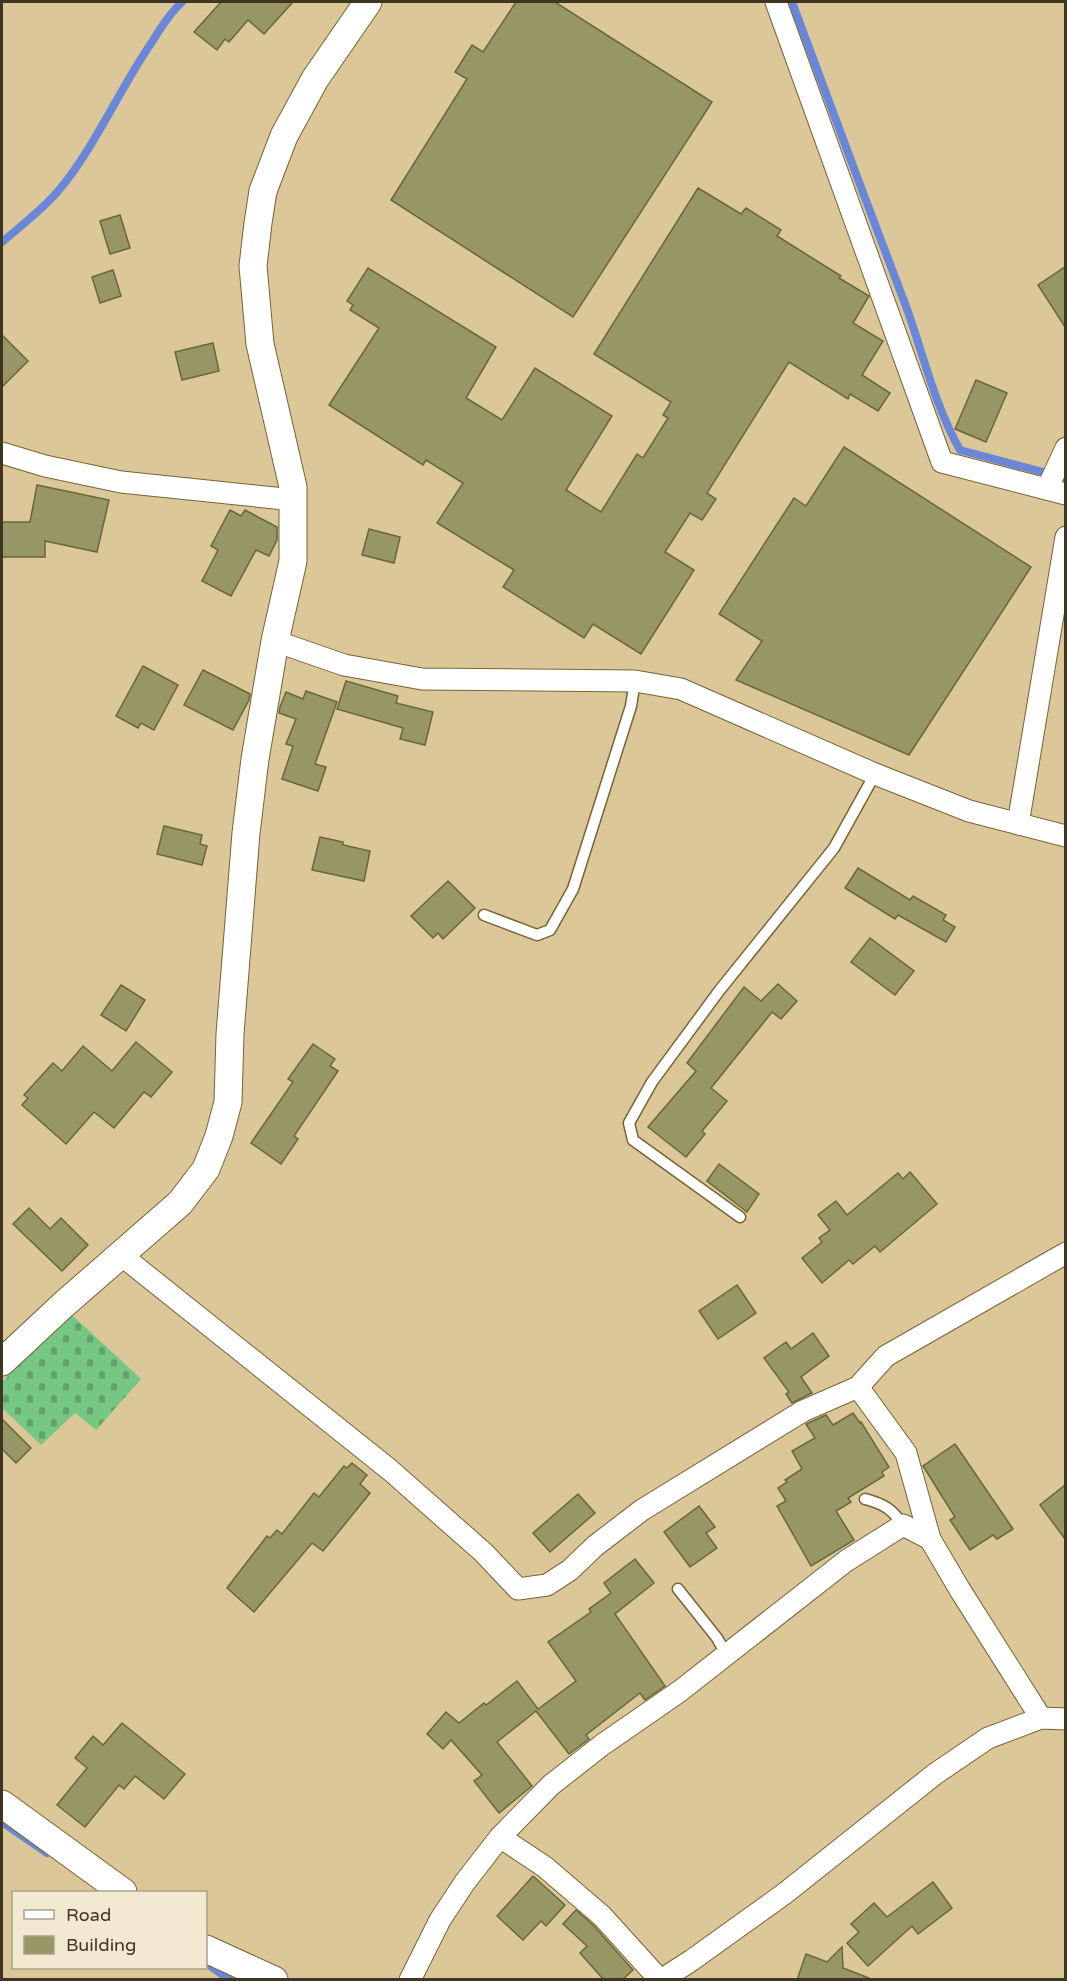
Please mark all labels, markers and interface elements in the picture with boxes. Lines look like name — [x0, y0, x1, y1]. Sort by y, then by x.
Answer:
legend — [12, 1891, 207, 1969]
text: Road — [66, 1904, 111, 1926]
text: Building — [66, 1934, 136, 1956]

